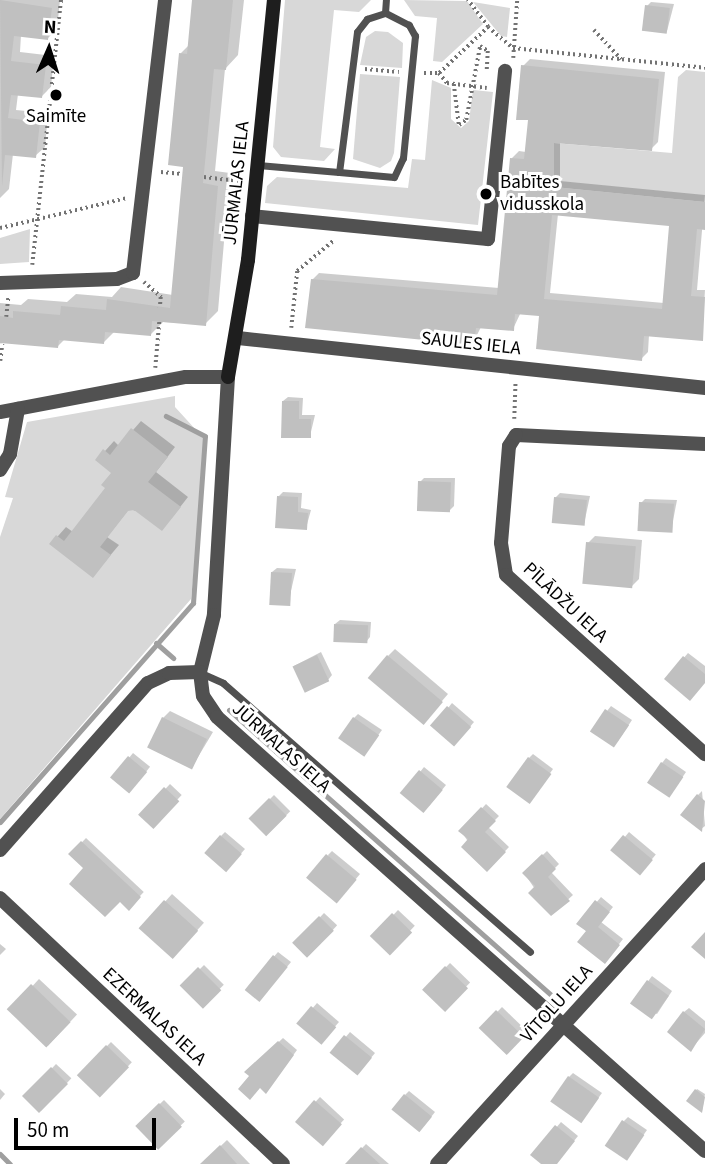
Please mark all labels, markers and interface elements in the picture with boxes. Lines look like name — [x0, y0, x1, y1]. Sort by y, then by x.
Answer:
north arrow — [14, 14, 84, 84]
text: N — [43, 14, 57, 41]
marker: Saimīte — [48, 87, 64, 103]
place label: Saimīte — [26, 106, 86, 128]
street label: JŪRMALAS IELA — [219, 120, 255, 246]
place label: Babītes vidusskola — [500, 172, 584, 216]
marker: Babītes vidusskola — [478, 186, 494, 202]
street label: SAULES IELA — [420, 327, 522, 361]
street label: PĪLĀDŽU IELA — [518, 558, 612, 648]
street label: JŪRMALAS IELA — [227, 698, 335, 798]
street label: VĪTOLU IELA — [516, 961, 598, 1047]
street label: EZERMALAS IELA — [97, 963, 211, 1071]
scale bar — [18, 1104, 159, 1148]
text: 50 m — [27, 1115, 69, 1145]

